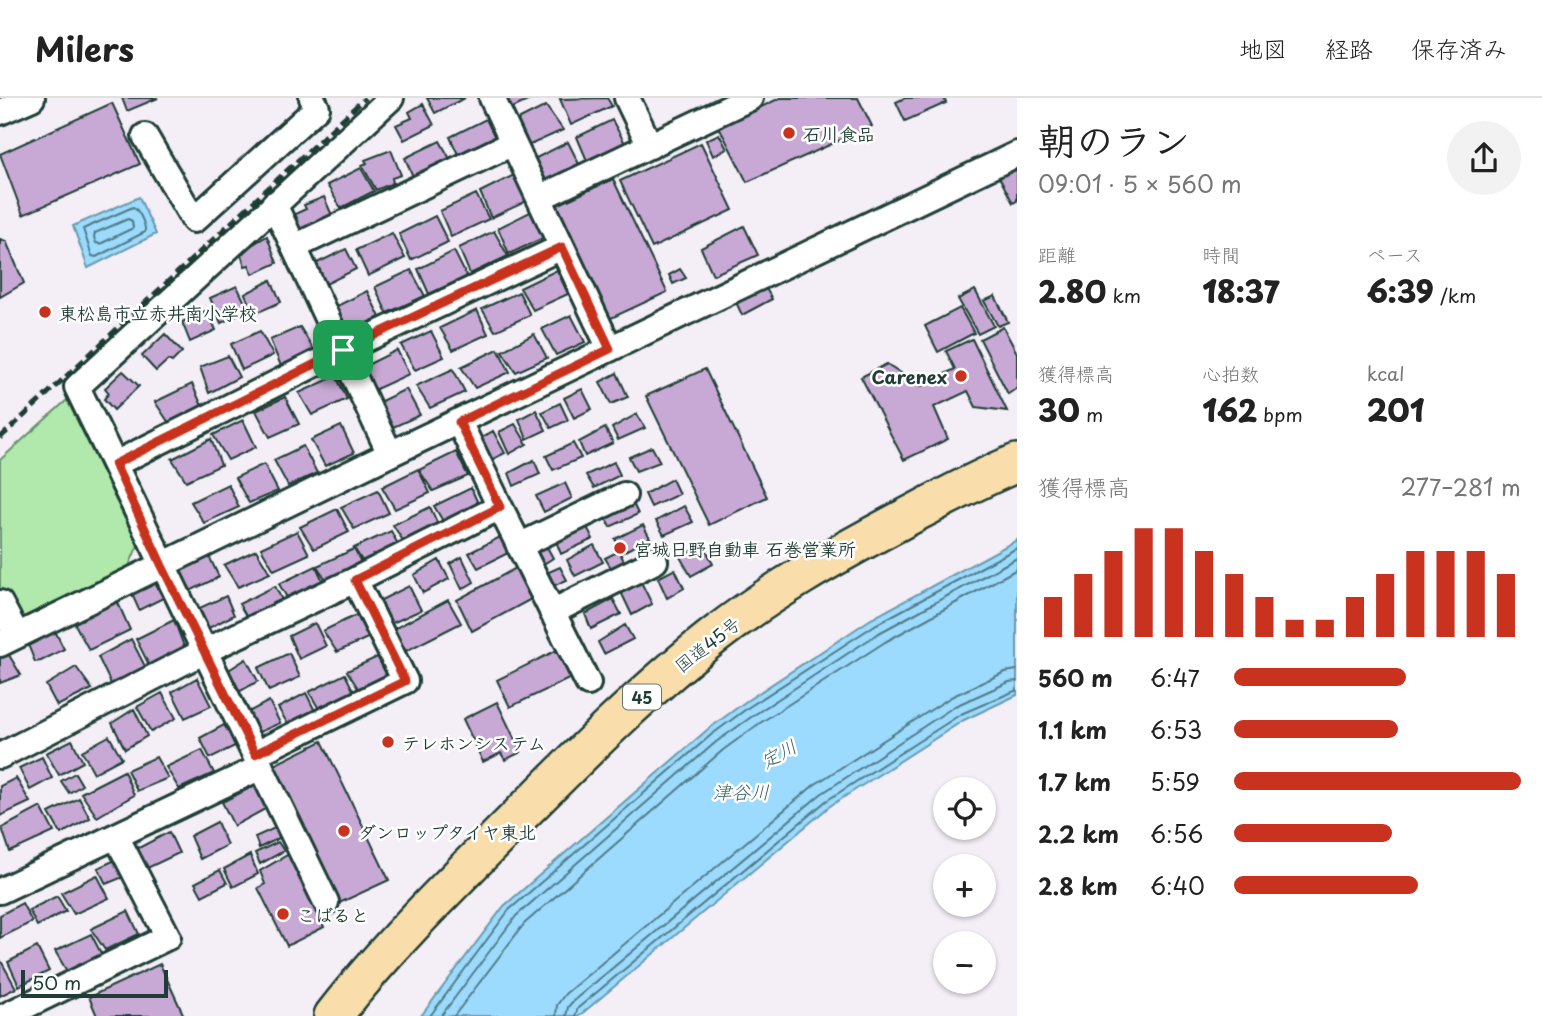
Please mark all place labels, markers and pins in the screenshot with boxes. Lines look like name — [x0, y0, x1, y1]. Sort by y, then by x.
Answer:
place label: 石川食品 — [803, 120, 875, 147]
marker: 石川食品 — [781, 125, 797, 141]
place label: 東松島市立赤井南小学校 — [59, 299, 257, 326]
marker: 東松島市立赤井南小学校 — [37, 304, 53, 320]
pin — [313, 320, 373, 380]
place label: Carenex — [871, 363, 947, 390]
marker: Carenex — [953, 368, 969, 384]
place label: 宮城日野自動車 石巻営業所 — [634, 535, 856, 562]
marker: 宮城日野自動車 石巻営業所 — [612, 540, 628, 556]
place label: テレホンシステム — [402, 729, 546, 756]
marker: テレホンシステム — [380, 734, 396, 750]
place label: ダンロップタイヤ東北 — [358, 818, 536, 845]
marker: ダンロップタイヤ東北 — [336, 823, 352, 839]
place label: こばると — [297, 901, 369, 928]
marker: こばると — [275, 906, 291, 922]

